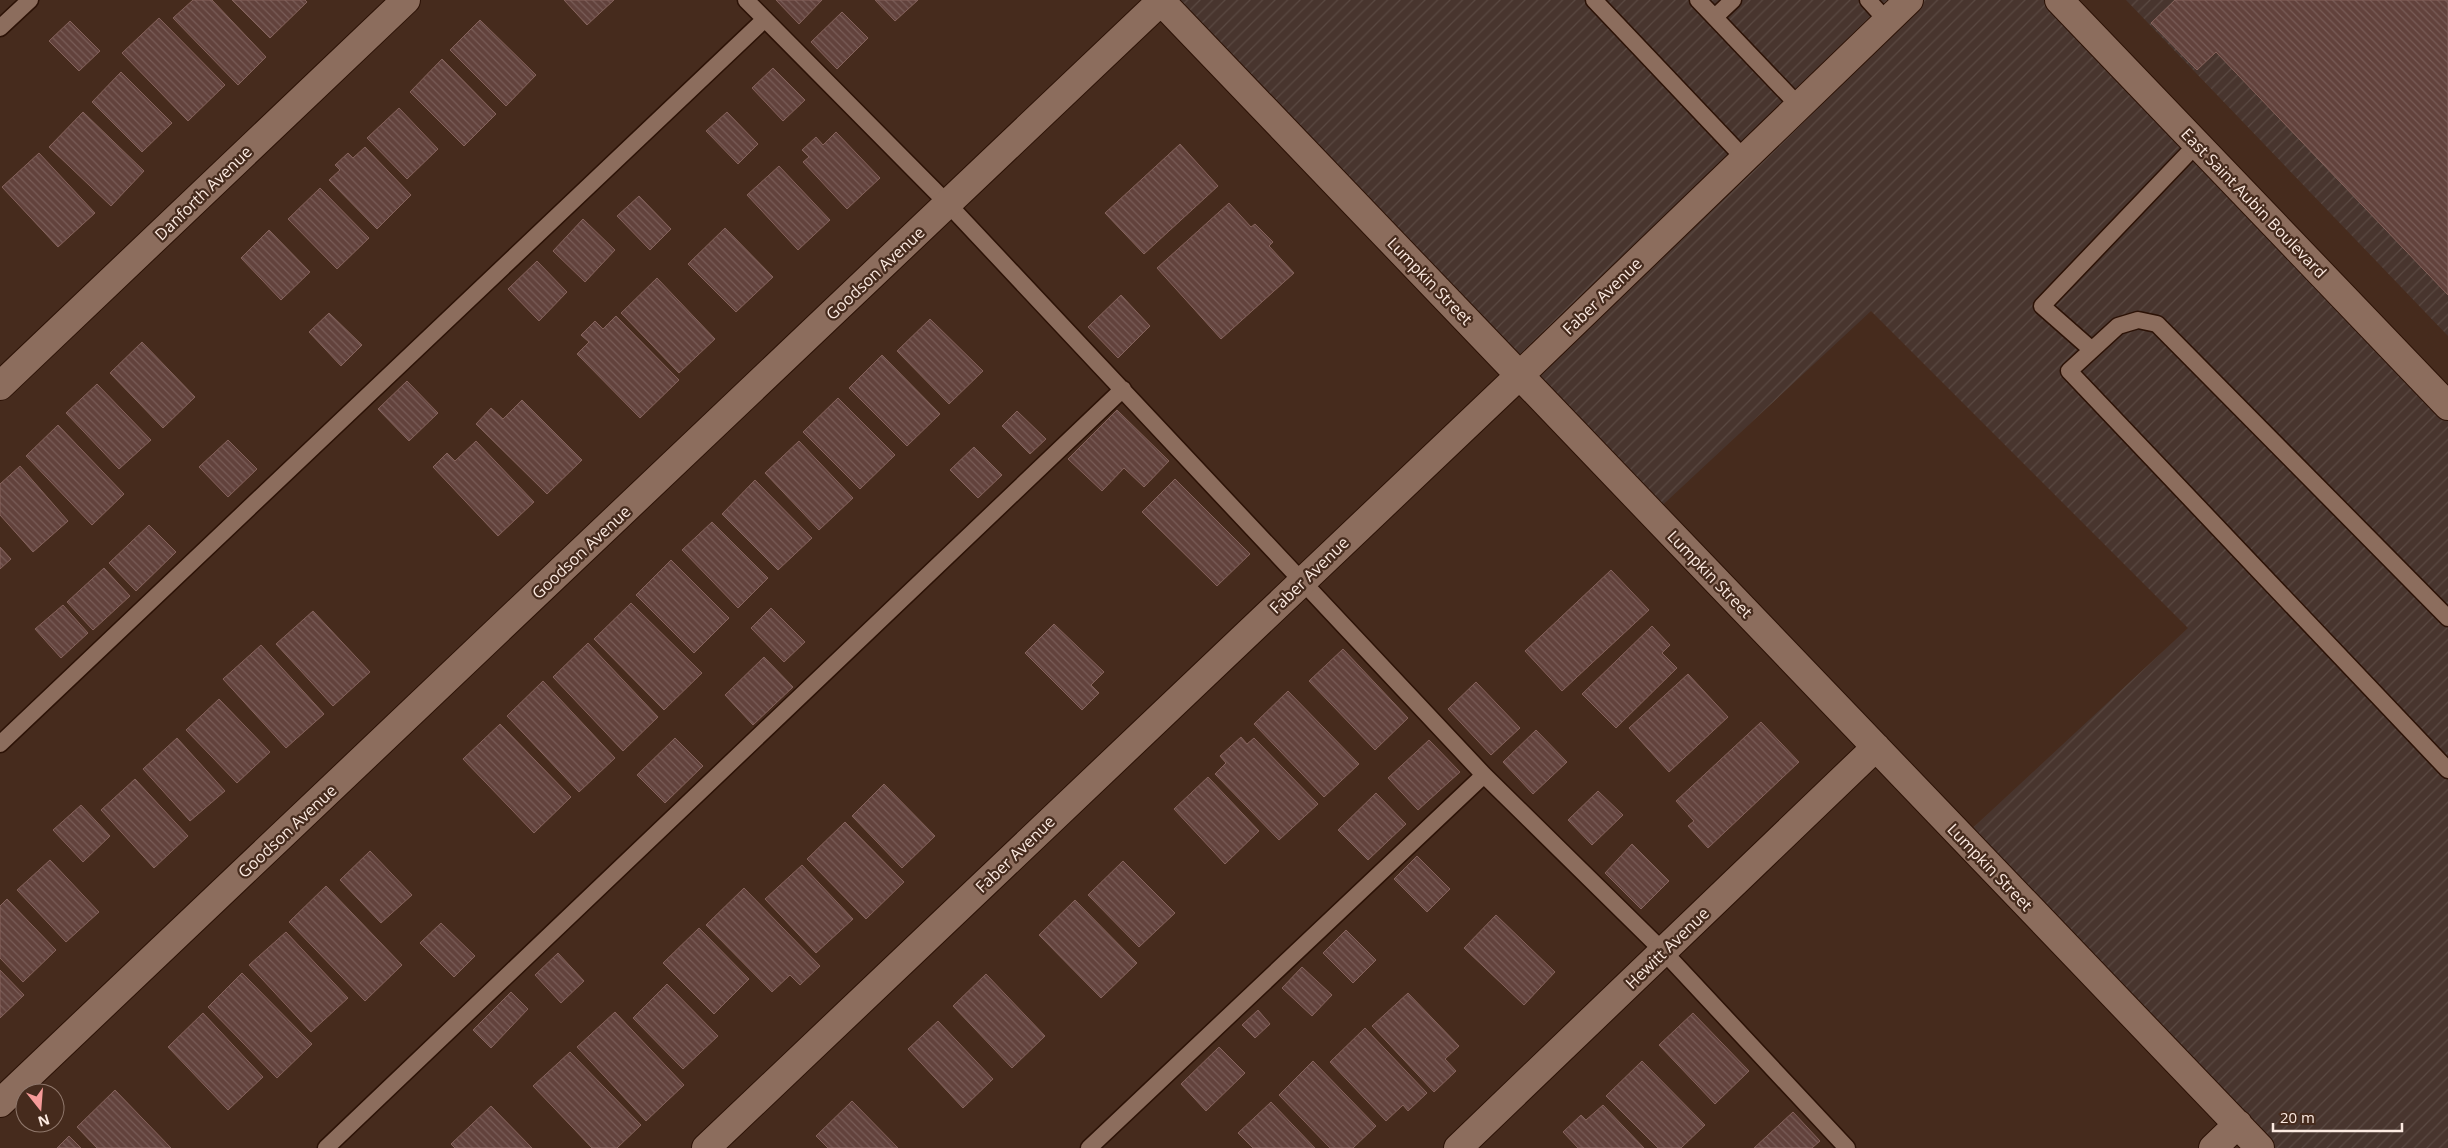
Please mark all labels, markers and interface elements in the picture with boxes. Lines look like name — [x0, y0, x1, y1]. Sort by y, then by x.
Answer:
street label: East Saint Aubin Boulevard — [2176, 123, 2332, 283]
street label: Danforth Avenue — [150, 141, 256, 245]
street label: Goodson Avenue — [821, 221, 929, 325]
street label: Lumpkin Street — [1383, 232, 1478, 330]
street label: Faber Avenue — [1558, 253, 1646, 339]
street label: Goodson Avenue — [527, 500, 635, 604]
street label: Lumpkin Street — [1663, 525, 1758, 623]
street label: Faber Avenue — [1265, 532, 1353, 618]
street label: Goodson Avenue — [233, 779, 341, 883]
street label: Faber Avenue — [971, 811, 1059, 897]
street label: Lumpkin Street — [1943, 818, 2038, 916]
street label: Hewitt Avenue — [1620, 902, 1714, 994]
north arrow — [15, 1083, 65, 1133]
scale bar — [2273, 1100, 2402, 1132]
text: 20 m — [2280, 1107, 2315, 1127]
text: N — [36, 1110, 52, 1132]

